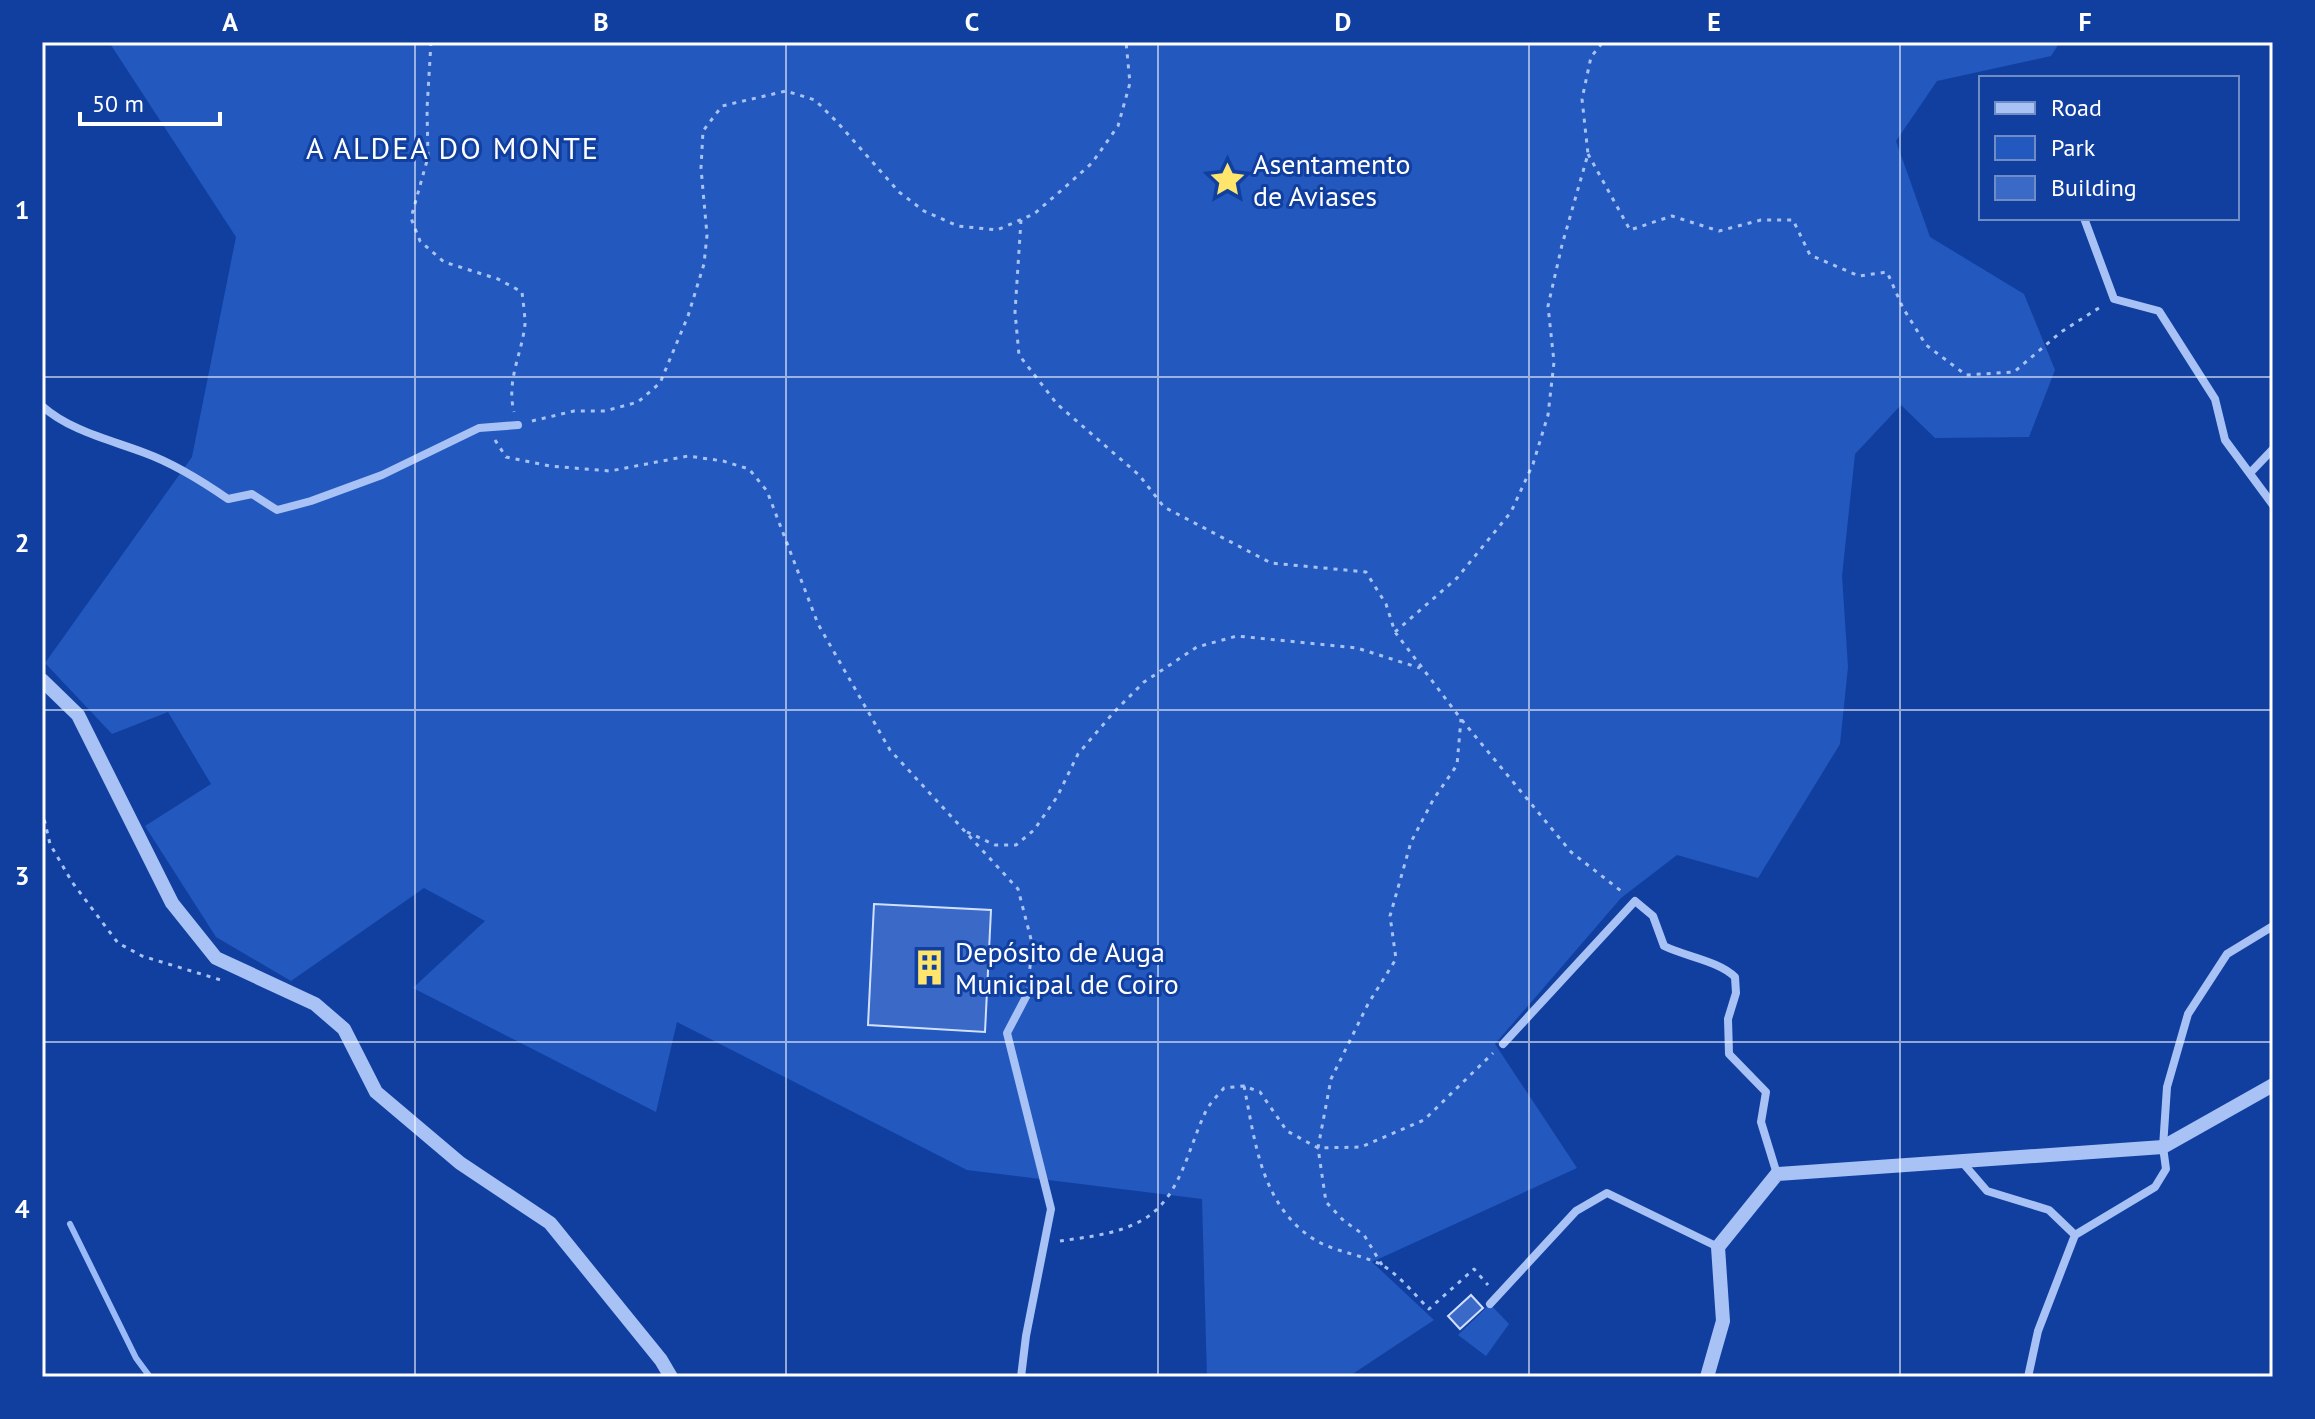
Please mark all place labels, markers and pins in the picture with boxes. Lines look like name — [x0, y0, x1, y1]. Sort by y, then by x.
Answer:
place label: Asentamento de Aviases — [1253, 145, 1411, 214]
place icon: Asentamento de Aviases — [1208, 161, 1246, 199]
place label: Depósito de Auga Municipal de Coiro — [955, 933, 1179, 1002]
building icon: Depósito de Auga Municipal de Coiro — [910, 949, 948, 987]

